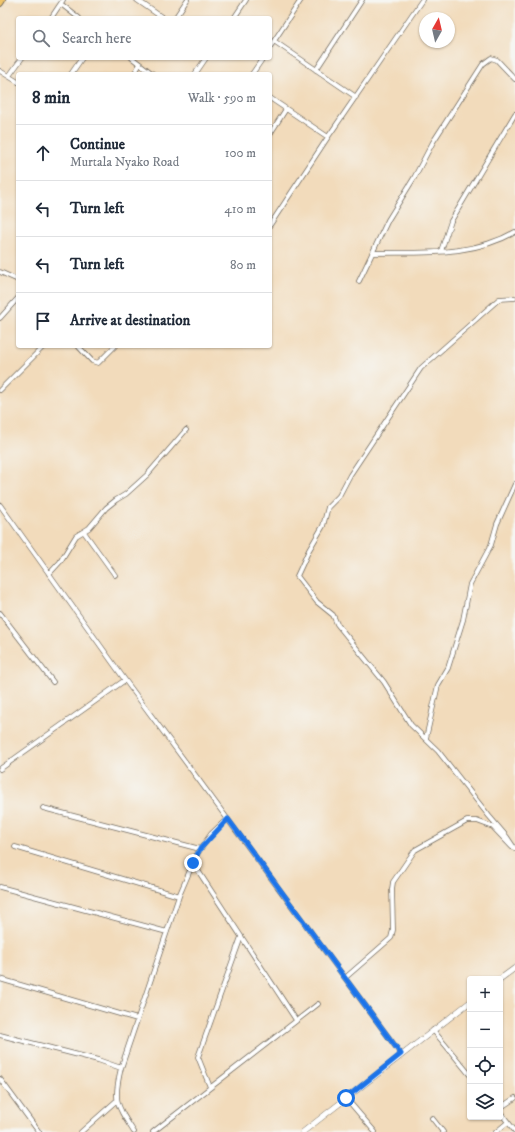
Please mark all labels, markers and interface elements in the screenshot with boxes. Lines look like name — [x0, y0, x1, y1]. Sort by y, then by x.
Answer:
north arrow — [419, 12, 455, 48]
search box — [16, 16, 272, 60]
icon: search — [30, 27, 52, 49]
text: Search here — [62, 29, 131, 48]
text: 8 min — [32, 87, 70, 109]
text: Walk · 590 m — [188, 90, 256, 106]
text: Continue — [70, 135, 125, 154]
icon: ahead — [32, 142, 54, 164]
text: 100 m — [225, 145, 256, 161]
text: Murtala Nyako Road — [70, 154, 179, 170]
icon: left — [32, 198, 54, 220]
text: Turn left — [70, 199, 124, 218]
text: 410 m — [224, 201, 256, 217]
icon: left — [32, 254, 54, 276]
text: Turn left — [70, 255, 124, 274]
text: 80 m — [230, 257, 256, 273]
icon: arrive — [32, 310, 54, 332]
text: Arrive at destination — [70, 311, 190, 330]
route end — [184, 854, 202, 872]
map controls — [467, 976, 503, 1120]
button: + — [467, 976, 503, 1012]
button: − — [467, 1012, 503, 1048]
button: locate — [467, 1048, 503, 1084]
button: layers — [467, 1084, 503, 1120]
route start — [337, 1089, 355, 1107]

